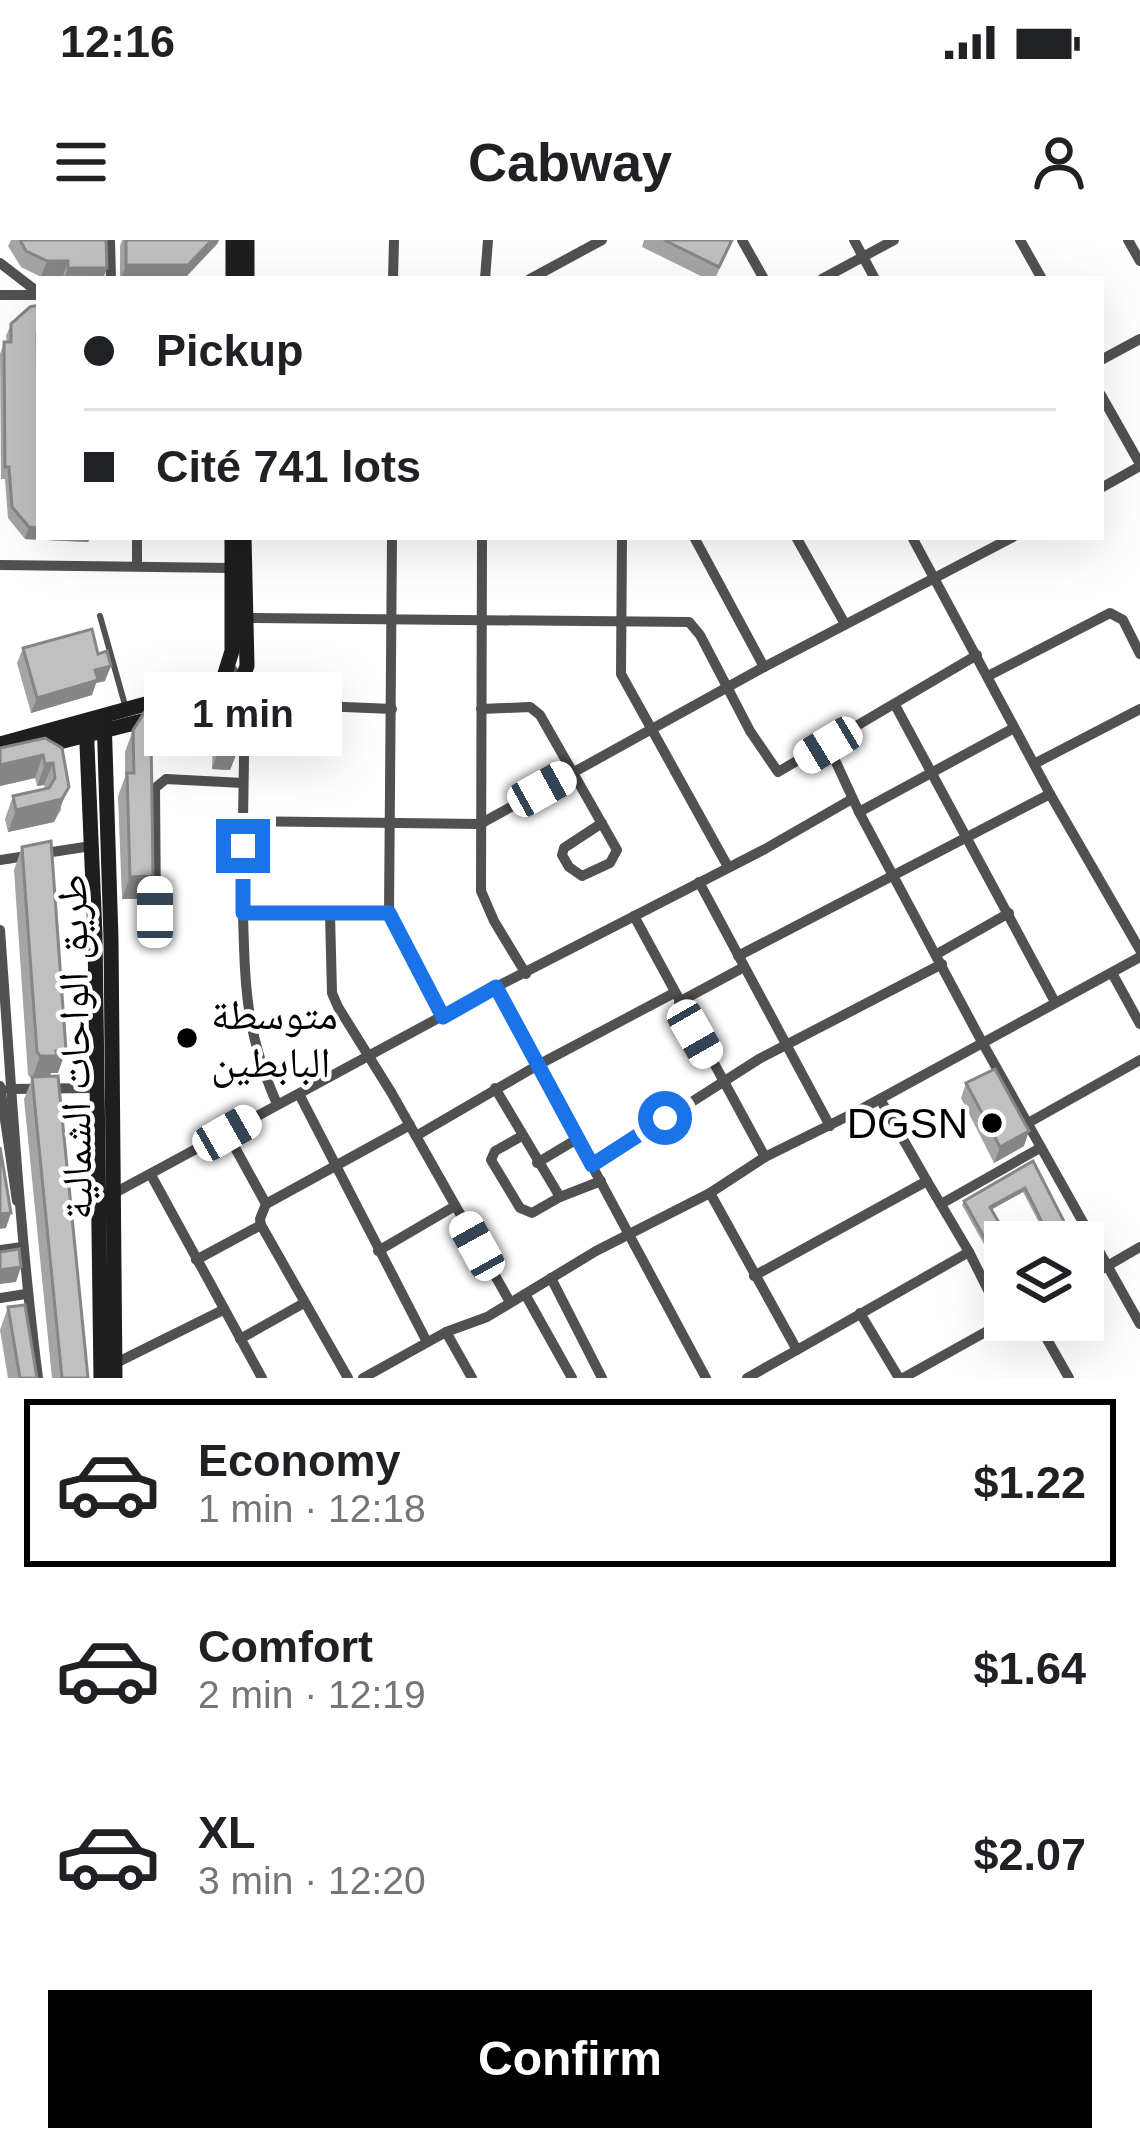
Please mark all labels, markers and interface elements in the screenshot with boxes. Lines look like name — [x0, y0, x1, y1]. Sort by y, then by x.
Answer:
text: 12:16 — [60, 16, 175, 67]
icon: menu — [48, 129, 114, 195]
icon: person — [1026, 129, 1092, 195]
text: Cabway — [468, 132, 672, 192]
text: Pickup — [156, 325, 304, 376]
text: Cité 741 lots — [156, 441, 421, 492]
callout: 1 min — [144, 672, 342, 756]
text: 1 min — [192, 692, 294, 735]
car — [788, 711, 868, 779]
car — [502, 756, 582, 822]
route end — [216, 819, 270, 873]
street label: طريق الواحات الشمالية — [48, 874, 103, 1220]
car — [137, 876, 173, 948]
place label: متوسطة البابطين — [211, 991, 338, 1088]
car — [661, 994, 729, 1074]
marker: متوسطة البابطين — [174, 1025, 200, 1051]
route start — [638, 1091, 692, 1145]
car — [187, 1099, 267, 1167]
place label: DGSN — [847, 1100, 968, 1147]
marker: DGSN — [979, 1110, 1005, 1136]
car — [444, 1206, 510, 1286]
map controls — [984, 1221, 1104, 1341]
button: layers — [984, 1221, 1104, 1341]
icon: car — [54, 1429, 162, 1537]
text: Economy — [198, 1435, 401, 1486]
text: $1.22 — [973, 1457, 1086, 1508]
text: 1 min · 12:18 — [198, 1487, 426, 1530]
icon: car — [54, 1615, 162, 1723]
text: Comfort — [198, 1621, 373, 1672]
text: $1.64 — [973, 1643, 1086, 1694]
text: 2 min · 12:19 — [198, 1673, 426, 1716]
icon: car — [54, 1801, 162, 1909]
text: XL — [198, 1807, 256, 1858]
text: $2.07 — [973, 1829, 1086, 1880]
text: 3 min · 12:20 — [198, 1859, 426, 1902]
button: Confirm — [48, 1990, 1092, 2128]

